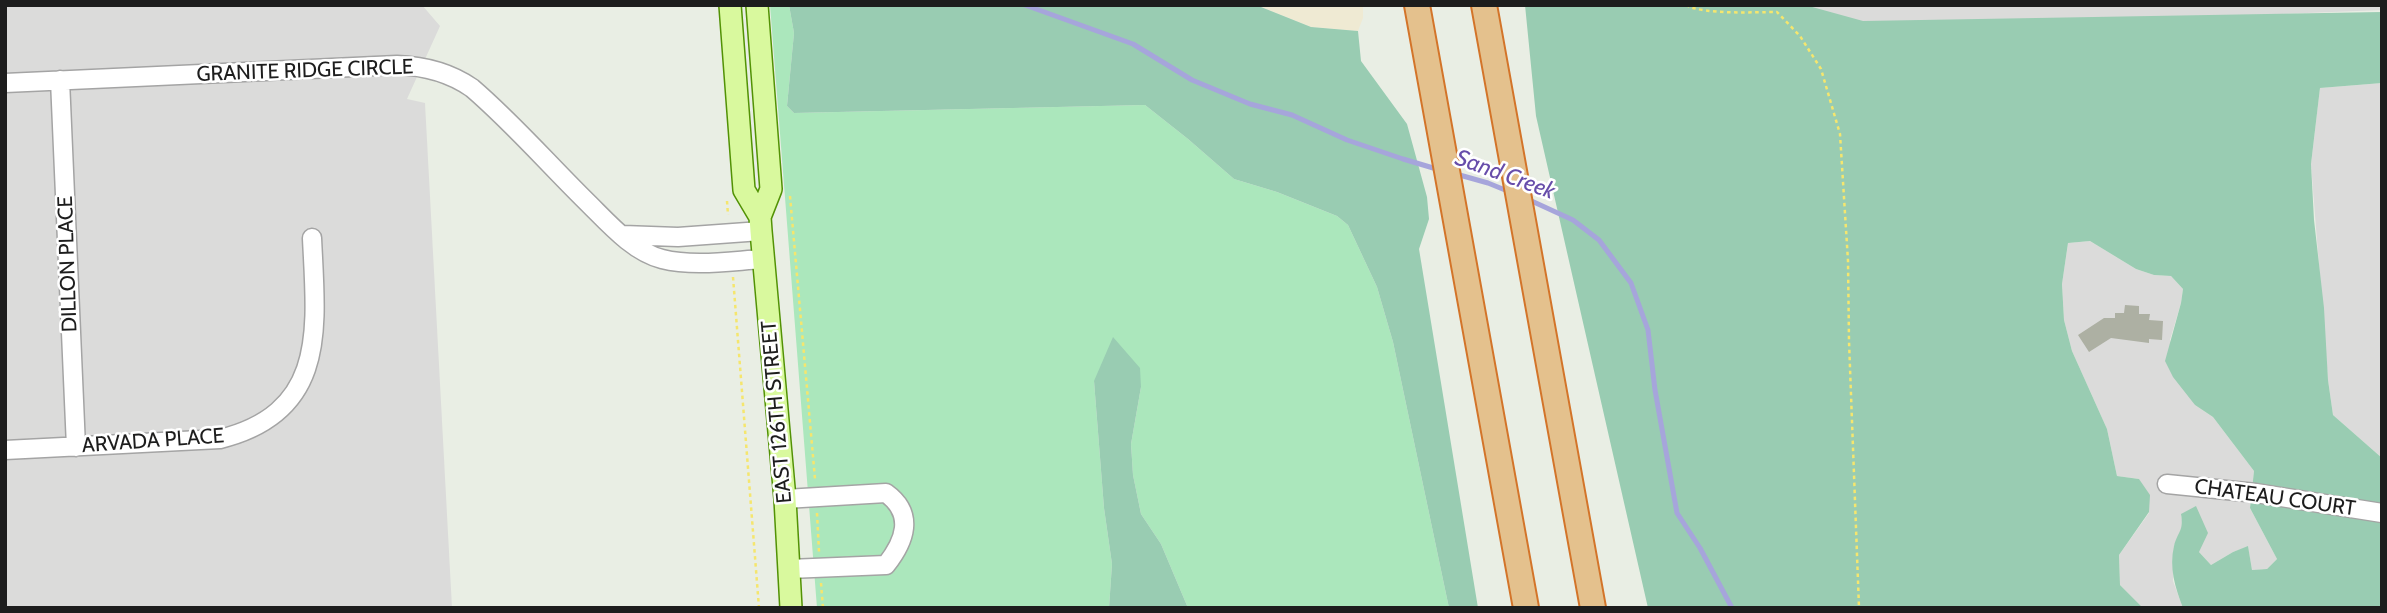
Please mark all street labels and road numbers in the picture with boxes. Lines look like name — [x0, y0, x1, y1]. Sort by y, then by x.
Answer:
street label: GRANITE RIDGE CIRCLE — [196, 55, 414, 87]
street label: DILLON PLACE — [53, 195, 83, 333]
street label: EAST 126TH STREET — [756, 320, 798, 504]
street label: ARVADA PLACE — [81, 423, 225, 459]
street label: CHATEAU COURT — [2193, 474, 2357, 522]

